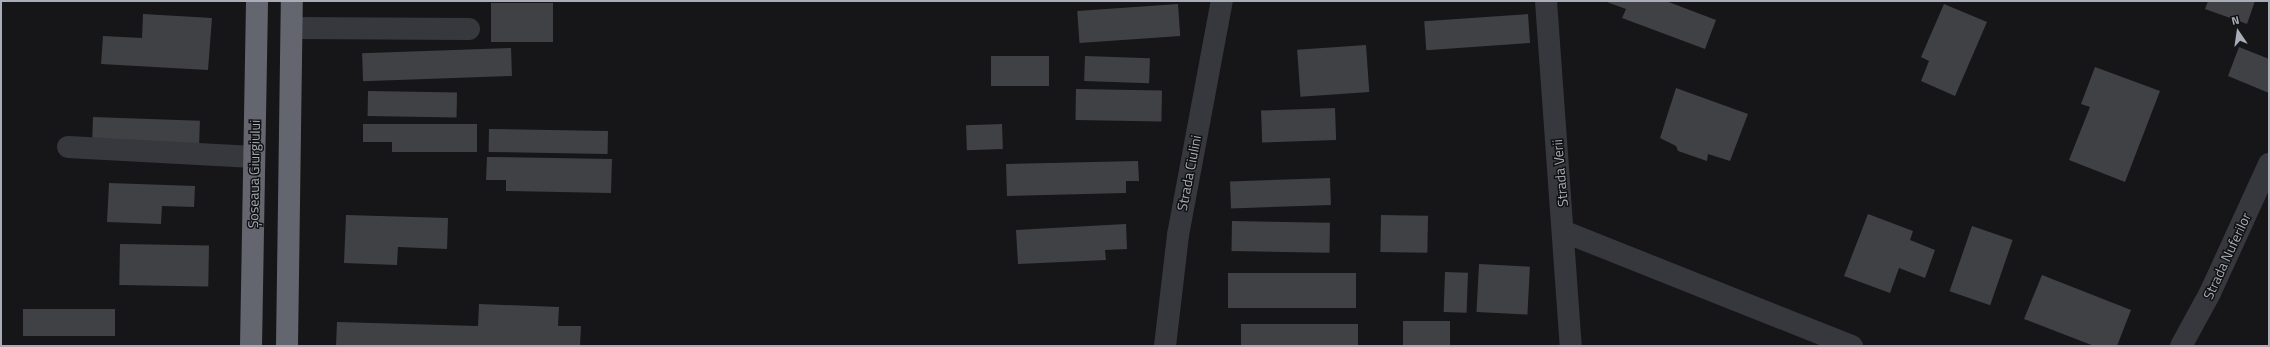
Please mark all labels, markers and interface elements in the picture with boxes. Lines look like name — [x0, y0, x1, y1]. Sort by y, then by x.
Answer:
north arrow — [2218, 12, 2258, 52]
text: N — [2230, 12, 2241, 29]
street label: Șoseaua Giurgiului — [245, 120, 263, 228]
street label: Strada Ciulini — [1173, 134, 1205, 212]
street label: Strada Verii — [1549, 139, 1571, 207]
street label: Strada Nuferilor — [2200, 210, 2254, 302]

